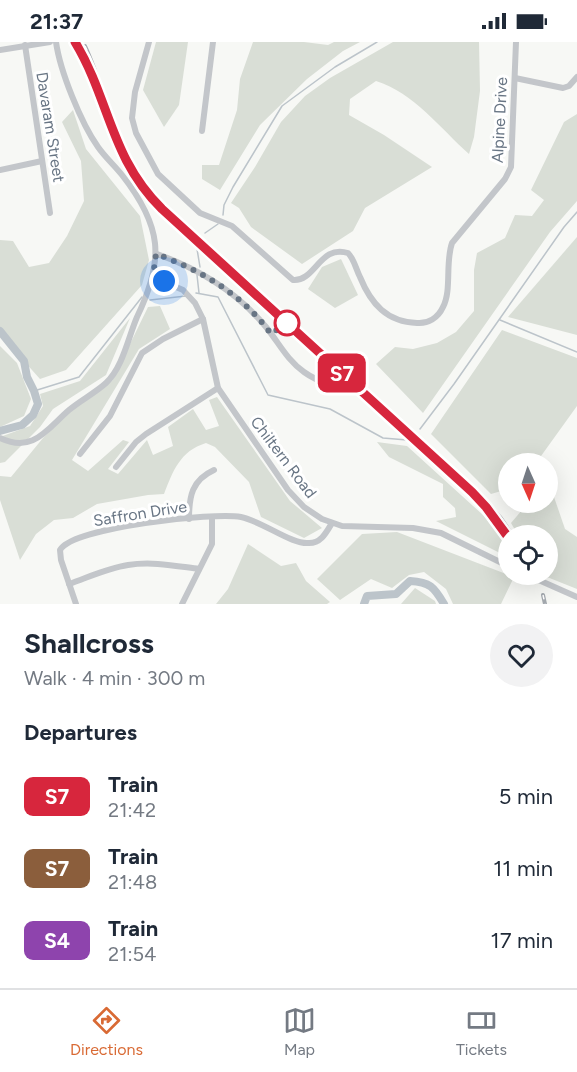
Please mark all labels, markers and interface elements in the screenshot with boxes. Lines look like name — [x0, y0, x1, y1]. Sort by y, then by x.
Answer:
text: 21:37 — [30, 8, 83, 35]
street label: Davaram Street — [32, 71, 69, 184]
street label: Alpine Drive — [488, 76, 511, 164]
your location — [149, 266, 179, 296]
unlabelled marker — [274, 310, 300, 336]
line badge: S7 — [315, 354, 369, 392]
text: S7 — [330, 361, 354, 386]
street label: Chiltern Road — [247, 413, 321, 502]
north arrow — [498, 453, 558, 513]
map controls — [498, 453, 558, 585]
street label: Saffron Drive — [92, 497, 188, 530]
button: locate — [498, 525, 558, 585]
button: heart — [490, 624, 553, 687]
text: Shallcross — [24, 626, 154, 660]
text: Walk · 4 min · 300 m — [24, 666, 205, 690]
text: Departures — [24, 719, 137, 746]
text: Train — [108, 771, 158, 798]
text: 5 min — [499, 783, 553, 810]
text: S7 — [45, 784, 69, 809]
text: 21:42 — [108, 798, 156, 822]
text: Train — [108, 843, 158, 870]
text: 11 min — [493, 855, 553, 882]
text: S7 — [45, 856, 69, 881]
text: 21:48 — [108, 870, 157, 894]
text: Train — [108, 915, 158, 942]
text: 17 min — [491, 927, 553, 954]
text: S4 — [44, 928, 70, 953]
text: 21:54 — [108, 942, 156, 966]
tab: Directions — [70, 1004, 143, 1059]
tab: Map — [283, 1004, 316, 1059]
tab: Tickets — [456, 1004, 507, 1059]

